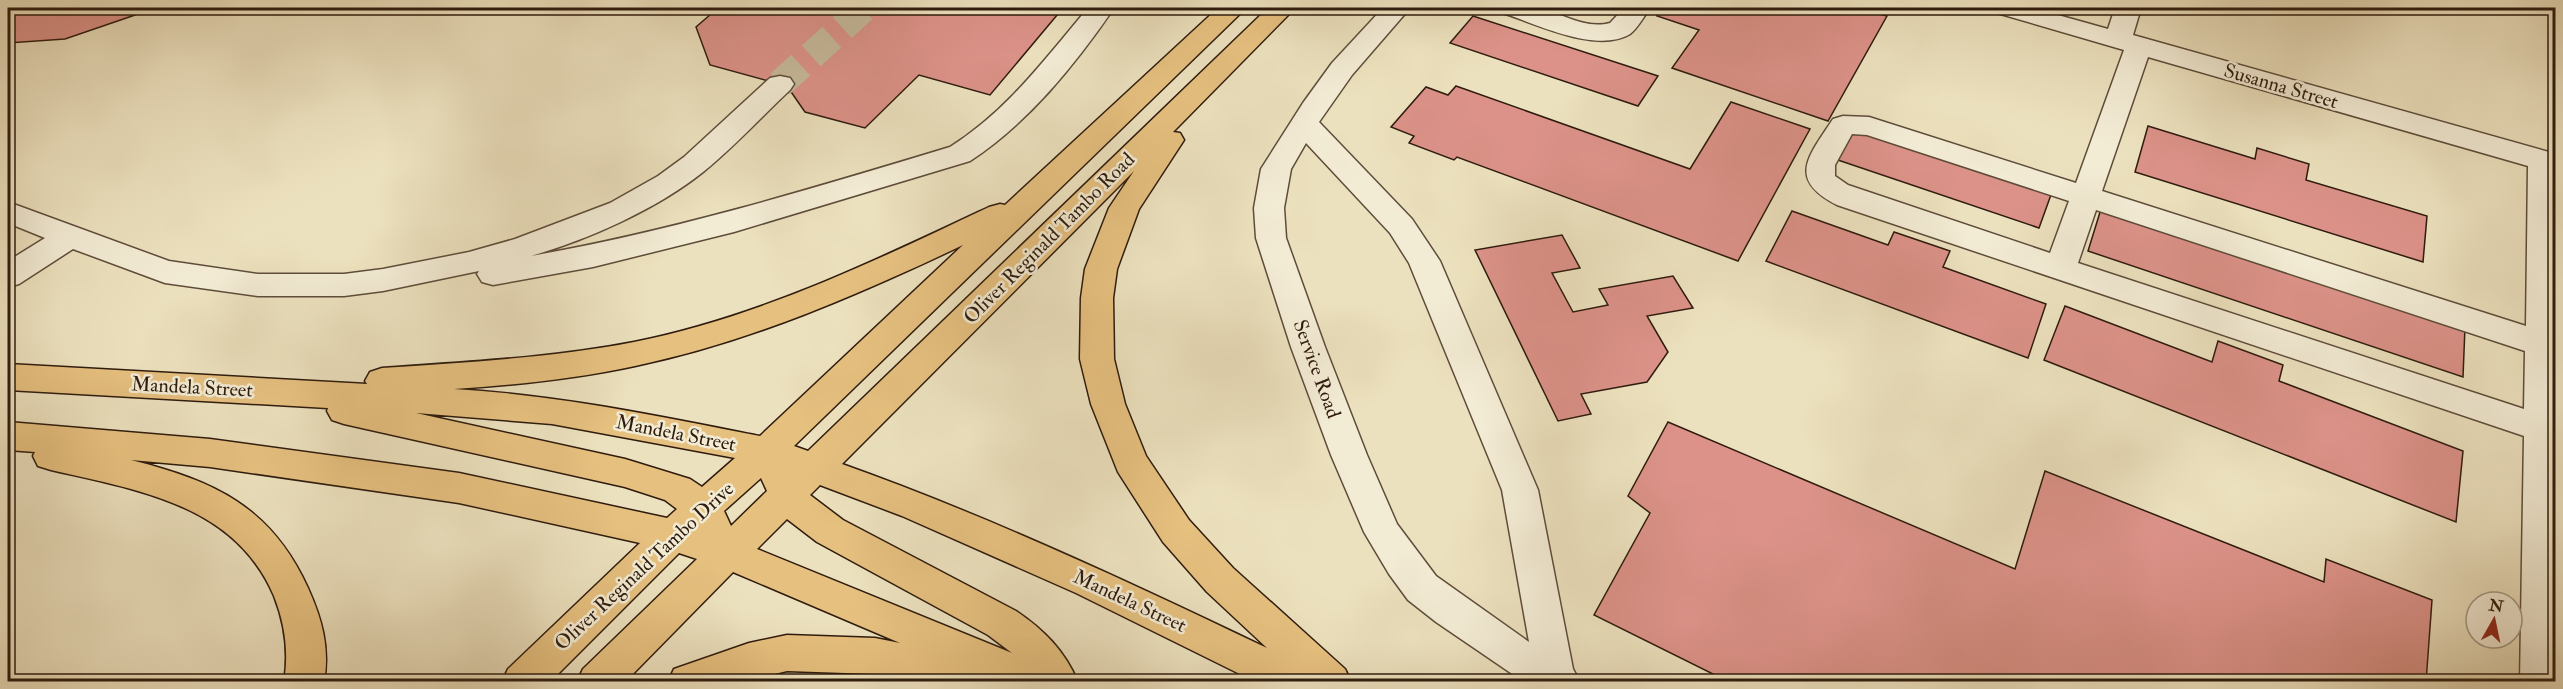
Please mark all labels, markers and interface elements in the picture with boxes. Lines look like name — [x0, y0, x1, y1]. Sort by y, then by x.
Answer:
street label: Susanna Street — [2221, 58, 2342, 114]
street label: Oliver Reginald Tambo Road — [958, 147, 1140, 329]
street label: Service Road — [1288, 316, 1346, 422]
street label: Mandela Street — [131, 371, 254, 403]
street label: Mandela Street — [614, 409, 739, 457]
street label: Oliver Reginald Tambo Drive — [549, 476, 739, 656]
street label: Mandela Street — [1070, 564, 1191, 638]
north arrow — [2464, 590, 2524, 650]
text: N — [2487, 595, 2505, 617]

